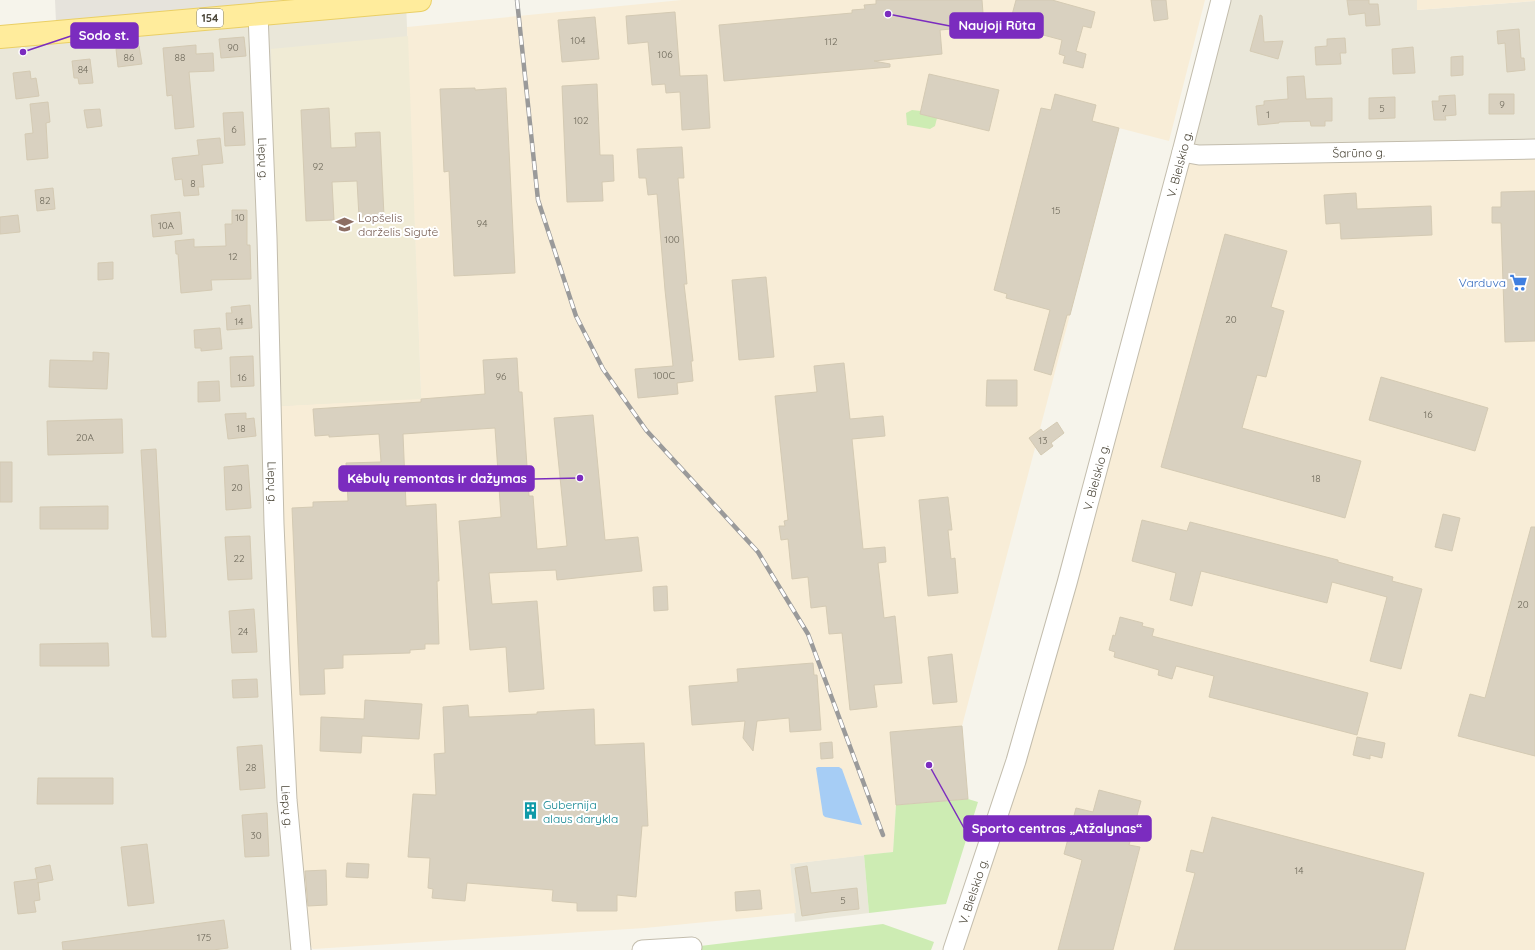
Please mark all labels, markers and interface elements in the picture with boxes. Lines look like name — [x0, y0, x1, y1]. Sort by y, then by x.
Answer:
road number: 154 — [197, 9, 223, 27]
callout: Naujoji Rūta — [950, 13, 1043, 38]
text: Naujoji Rūta — [958, 17, 1036, 33]
callout: Sodo st. — [71, 23, 138, 48]
text: Sodo st. — [79, 27, 129, 43]
house number: 104 — [571, 34, 585, 47]
house number: 112 — [825, 35, 838, 48]
house number: 90 — [227, 41, 239, 54]
house number: 106 — [657, 48, 673, 61]
house number: 86 — [124, 51, 135, 64]
house number: 88 — [175, 51, 185, 64]
house number: 84 — [78, 63, 88, 76]
house number: 9 — [1499, 98, 1505, 111]
house number: 5 — [1379, 102, 1385, 115]
house number: 7 — [1441, 102, 1447, 115]
house number: 1 — [1266, 108, 1270, 121]
house number: 102 — [573, 114, 589, 127]
house number: 6 — [231, 123, 237, 136]
street label: V. Bielskio g. — [1163, 129, 1195, 199]
street label: Liepų g. — [255, 137, 272, 181]
street label: Šarūno g. — [1332, 144, 1385, 160]
house number: 92 — [312, 160, 324, 173]
house number: 8 — [190, 177, 196, 190]
house number: 82 — [40, 194, 51, 207]
house number: 15 — [1051, 204, 1061, 217]
place label: Lopšelis darželis Sigutė — [358, 210, 438, 239]
house number: 10 — [235, 211, 245, 224]
school or university icon: Lopšelis darželis Sigutė — [335, 214, 355, 234]
house number: 94 — [477, 217, 487, 230]
house number: 10A — [158, 219, 175, 232]
house number: 100 — [664, 233, 680, 246]
house number: 12 — [228, 250, 238, 263]
supermarket icon: Varduva — [1509, 272, 1529, 292]
place label: Varduva — [1459, 275, 1506, 290]
house number: 20 — [1225, 313, 1237, 326]
house number: 14 — [235, 315, 243, 328]
house number: 100C — [653, 369, 676, 382]
house number: 96 — [496, 370, 507, 383]
house number: 16 — [237, 371, 247, 384]
house number: 16 — [1423, 408, 1433, 421]
house number: 18 — [236, 422, 246, 435]
house number: 20A — [76, 431, 94, 444]
house number: 13 — [1039, 434, 1047, 447]
street label: V. Bielskio g. — [1079, 442, 1111, 512]
street label: Liepų g. — [265, 461, 281, 504]
callout: Kėbulų remontas ir dažymas — [339, 466, 534, 491]
text: Kėbulų remontas ir dažymas — [347, 470, 527, 486]
house number: 18 — [1311, 472, 1321, 485]
house number: 20 — [231, 481, 243, 494]
house number: 22 — [233, 552, 245, 565]
house number: 20 — [1517, 598, 1529, 611]
house number: 24 — [238, 625, 248, 638]
house number: 28 — [246, 761, 256, 774]
street label: Liepų g. — [279, 785, 297, 828]
place label: Gubernija alaus darykla — [543, 797, 618, 826]
building icon: Gubernija alaus darykla — [520, 801, 540, 821]
callout: Sporto centras „Atžalynas“ — [964, 816, 1151, 841]
text: Sporto centras „Atžalynas“ — [972, 820, 1142, 836]
house number: 30 — [250, 829, 262, 842]
street label: V. Bielskio g. — [955, 856, 991, 926]
house number: 14 — [1295, 864, 1303, 877]
house number: 5 — [840, 894, 846, 907]
house number: 175 — [197, 931, 211, 944]

